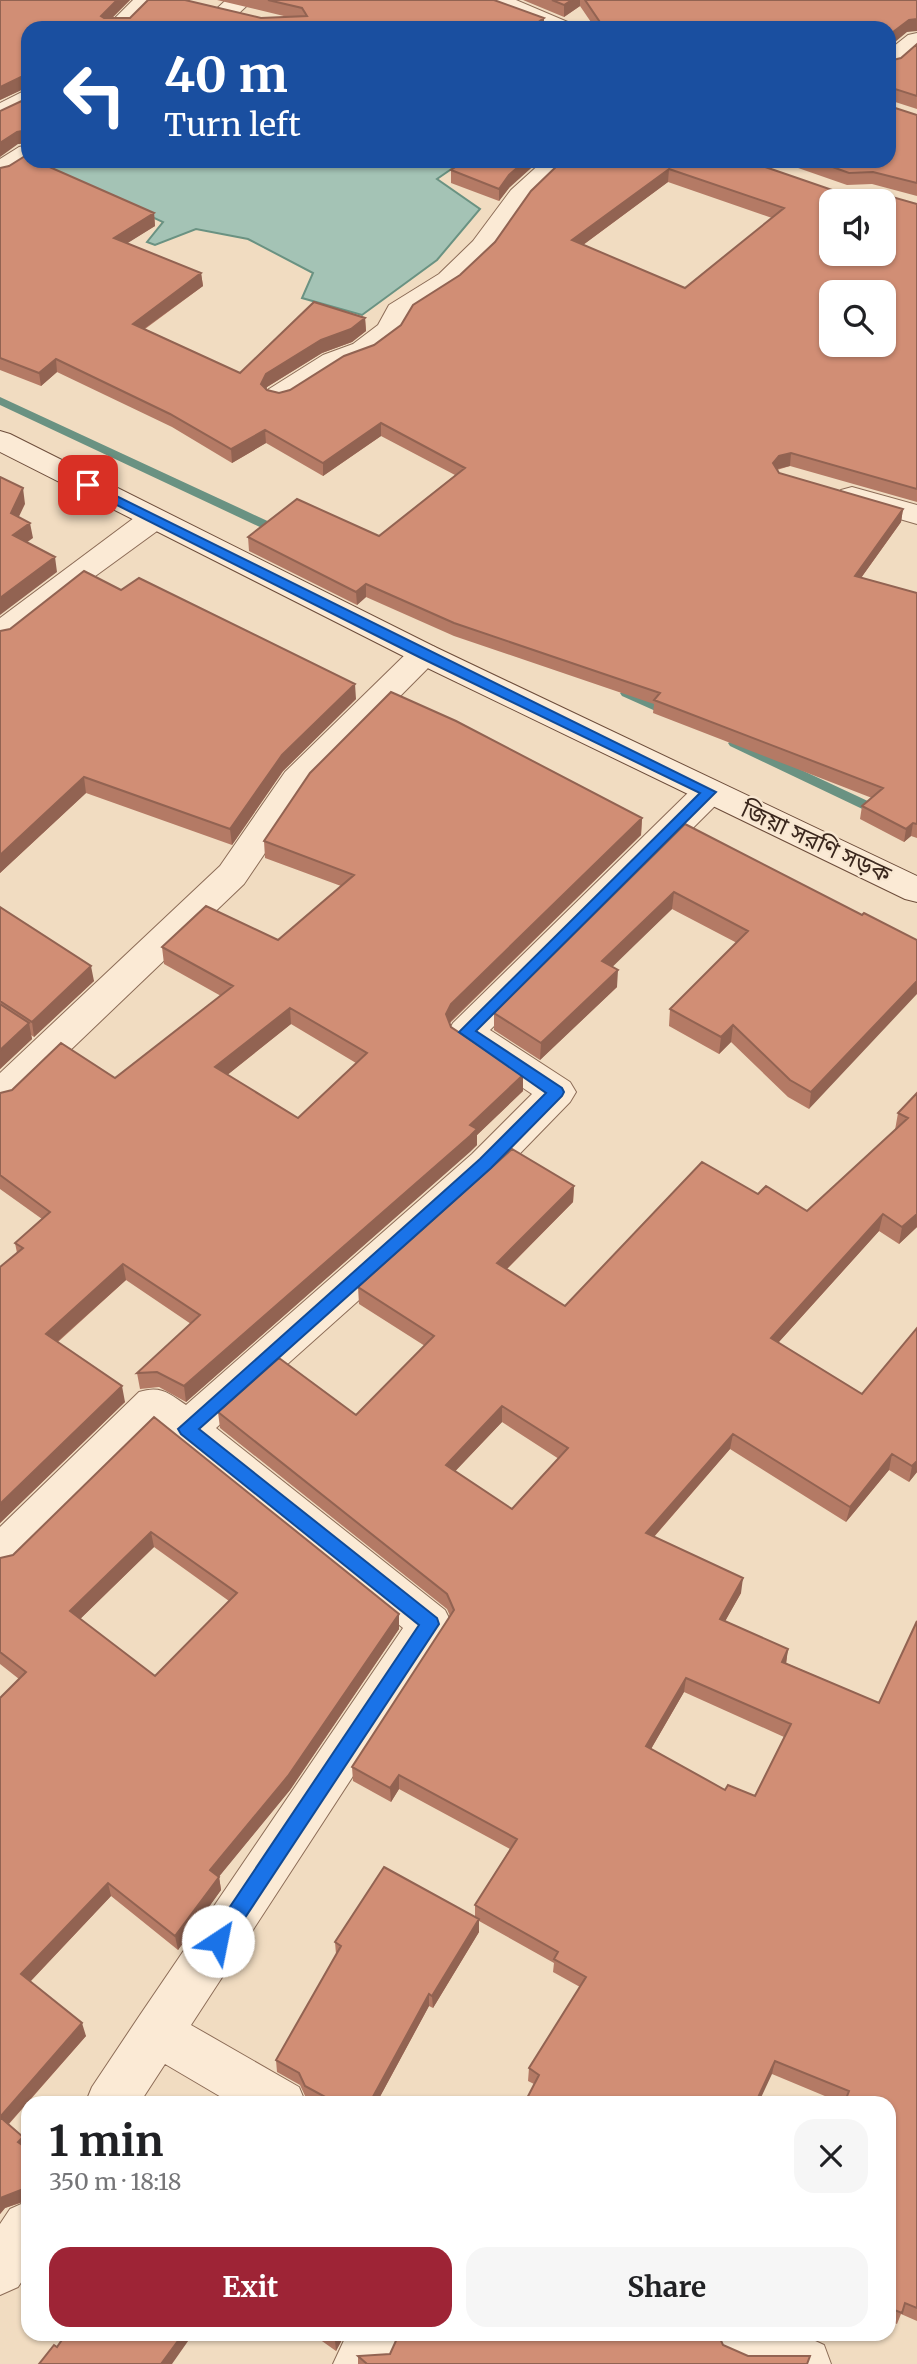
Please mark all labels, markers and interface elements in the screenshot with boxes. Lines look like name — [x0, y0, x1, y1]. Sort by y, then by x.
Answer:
text: 40 m — [164, 44, 288, 105]
icon: left — [49, 49, 140, 140]
text: Turn left — [164, 105, 301, 145]
map controls — [819, 189, 896, 357]
button: sound — [819, 189, 896, 266]
button: search — [819, 280, 896, 357]
pin — [58, 455, 118, 515]
icon: arrive — [69, 466, 107, 504]
street label: জিয়া সরণি সড়ক — [735, 793, 897, 890]
position arrow — [181, 1904, 255, 1978]
text: 1 min — [49, 2115, 163, 2167]
button: close — [794, 2119, 868, 2193]
text: 350 m · 18:18 — [49, 2167, 181, 2196]
button: Exit — [49, 2247, 452, 2327]
button: Share — [466, 2247, 868, 2327]

